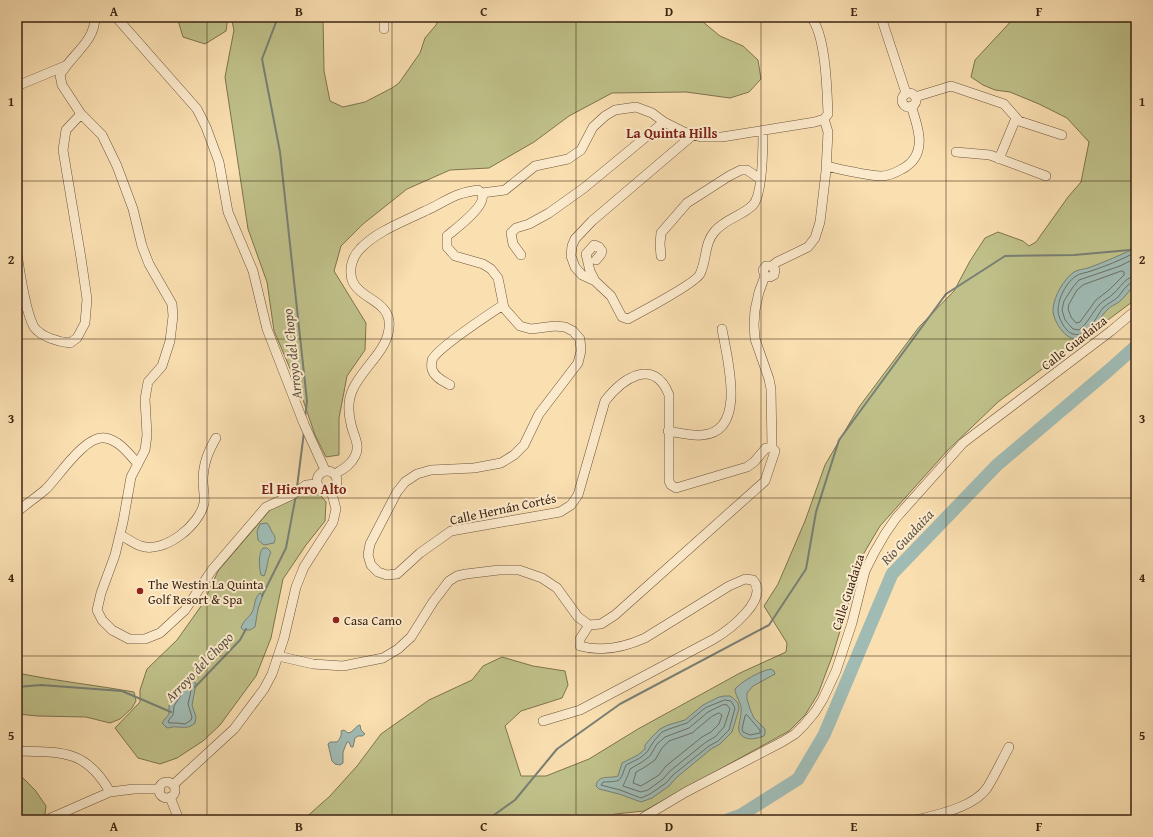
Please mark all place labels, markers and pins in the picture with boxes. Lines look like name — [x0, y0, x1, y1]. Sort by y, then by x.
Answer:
place label: The Westin La Quinta Golf Resort & Spa — [148, 575, 265, 609]
marker: The Westin La Quinta Golf Resort & Spa — [135, 586, 145, 596]
place label: Casa Camo — [344, 611, 402, 630]
marker: Casa Camo — [331, 615, 341, 625]

